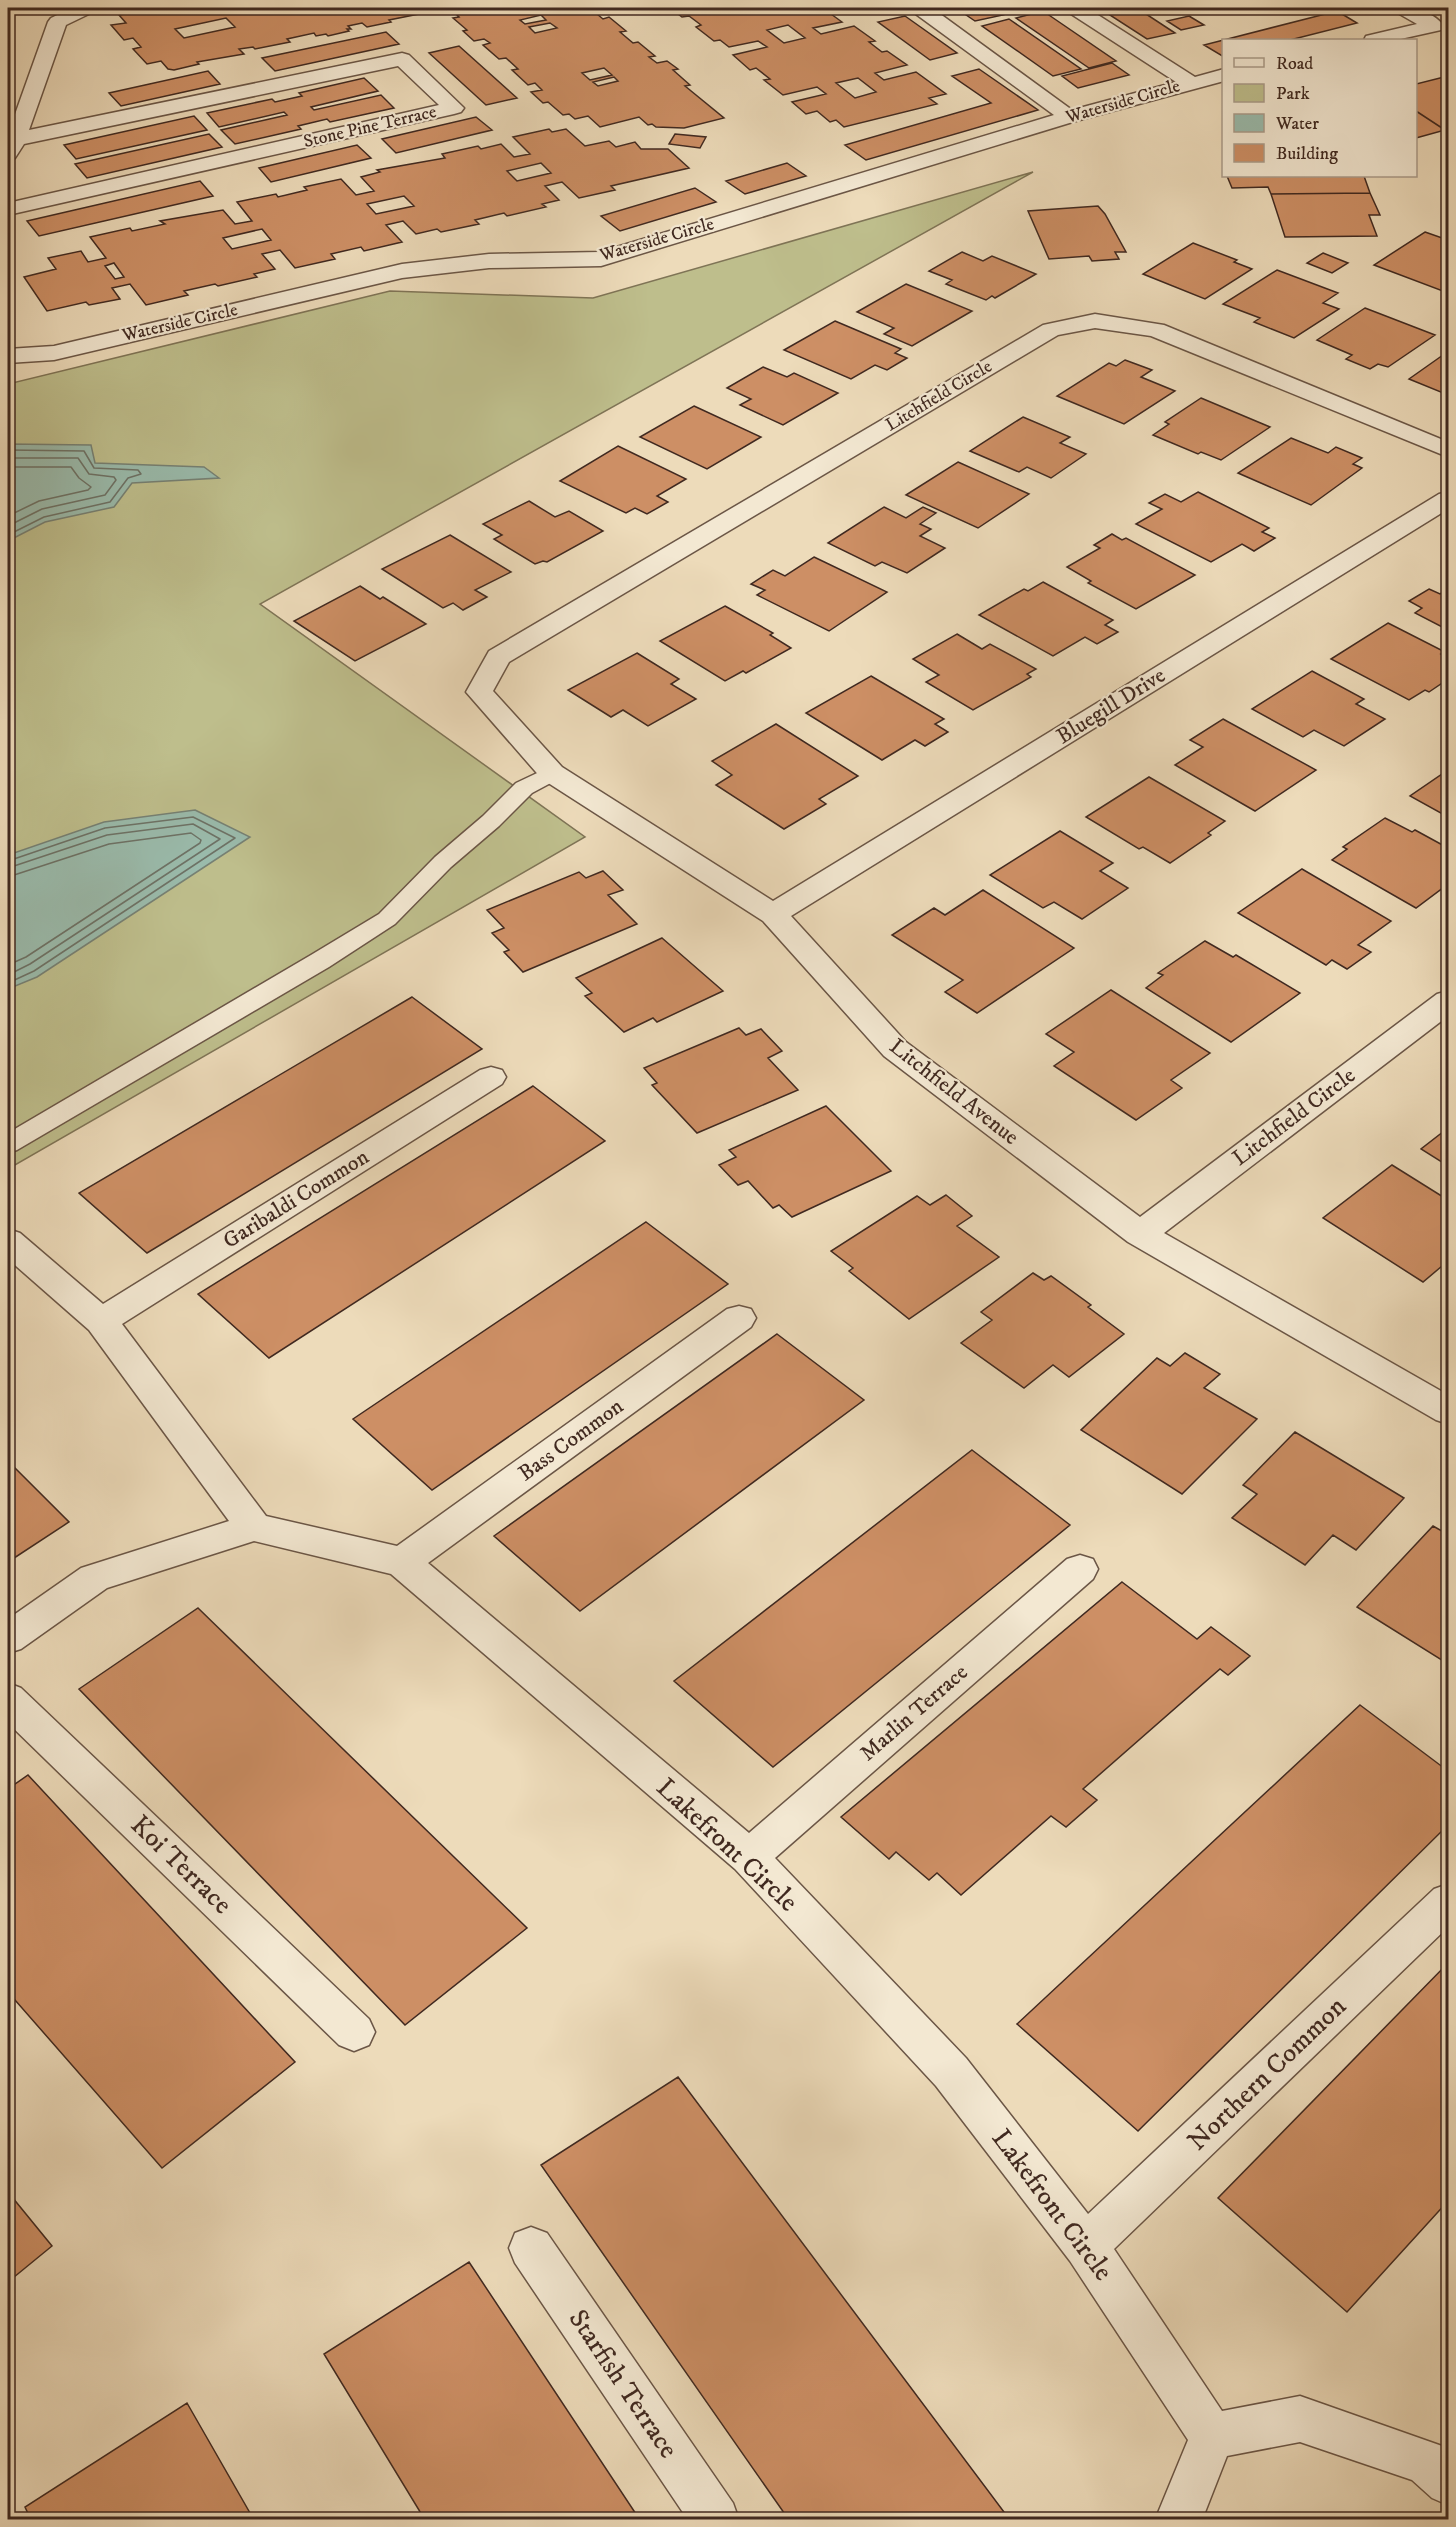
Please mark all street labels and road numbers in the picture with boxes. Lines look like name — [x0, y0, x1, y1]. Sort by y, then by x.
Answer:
street label: Waterside Circle — [1062, 75, 1183, 129]
street label: Stone Pine Terrace — [301, 101, 439, 153]
street label: Waterside Circle — [596, 213, 717, 267]
street label: Waterside Circle — [119, 299, 240, 347]
street label: Litchfield Circle — [882, 356, 996, 436]
street label: Bluegill Drive — [1052, 662, 1170, 750]
street label: Litchfield Avenue — [884, 1033, 1024, 1151]
street label: Litchfield Circle — [1227, 1062, 1361, 1172]
street label: Garibaldi Common — [218, 1143, 374, 1255]
street label: Bass Common — [513, 1393, 629, 1487]
street label: Marlin Terrace — [855, 1659, 973, 1767]
street label: Lakefront Circle — [649, 1771, 805, 1919]
street label: Koi Terrace — [123, 1808, 239, 1922]
street label: Northern Common — [1181, 1990, 1353, 2158]
street label: Lakefront Circle — [984, 2122, 1120, 2288]
street label: Starfish Terrace — [561, 2303, 685, 2465]

